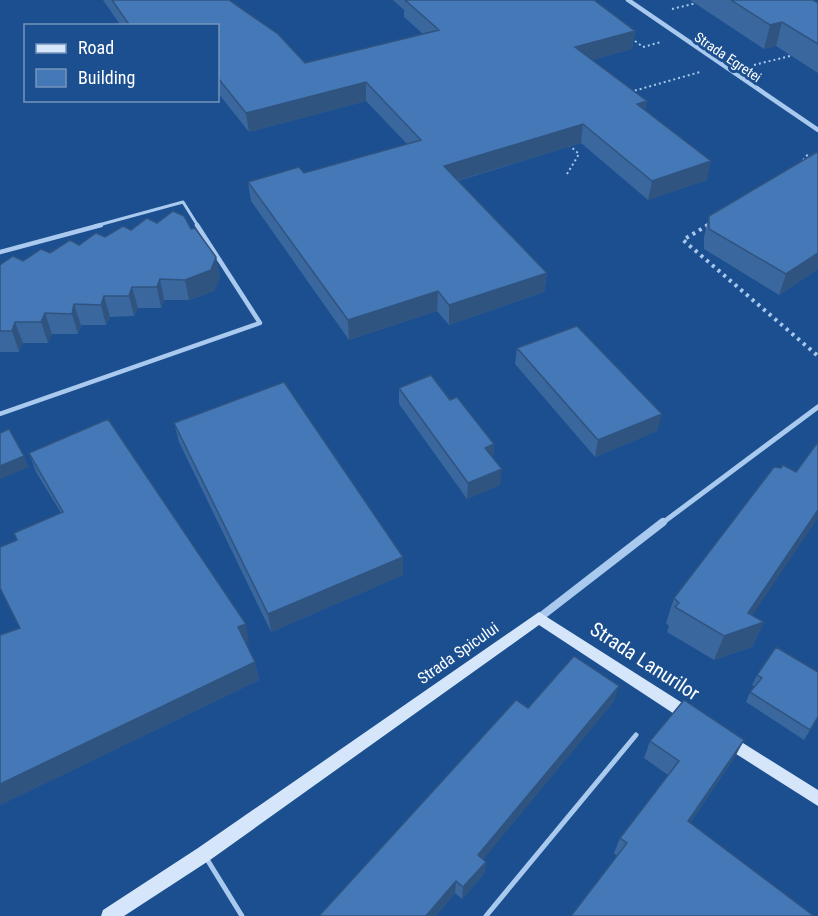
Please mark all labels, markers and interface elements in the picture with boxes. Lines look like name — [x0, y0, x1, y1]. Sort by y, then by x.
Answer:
legend — [24, 24, 219, 102]
street label: Strada Egretei — [691, 29, 765, 85]
text: Road — [78, 37, 114, 58]
text: Building — [78, 67, 135, 88]
street label: Strada Lanurilor — [586, 617, 704, 705]
street label: Strada Spicului — [414, 618, 502, 688]

